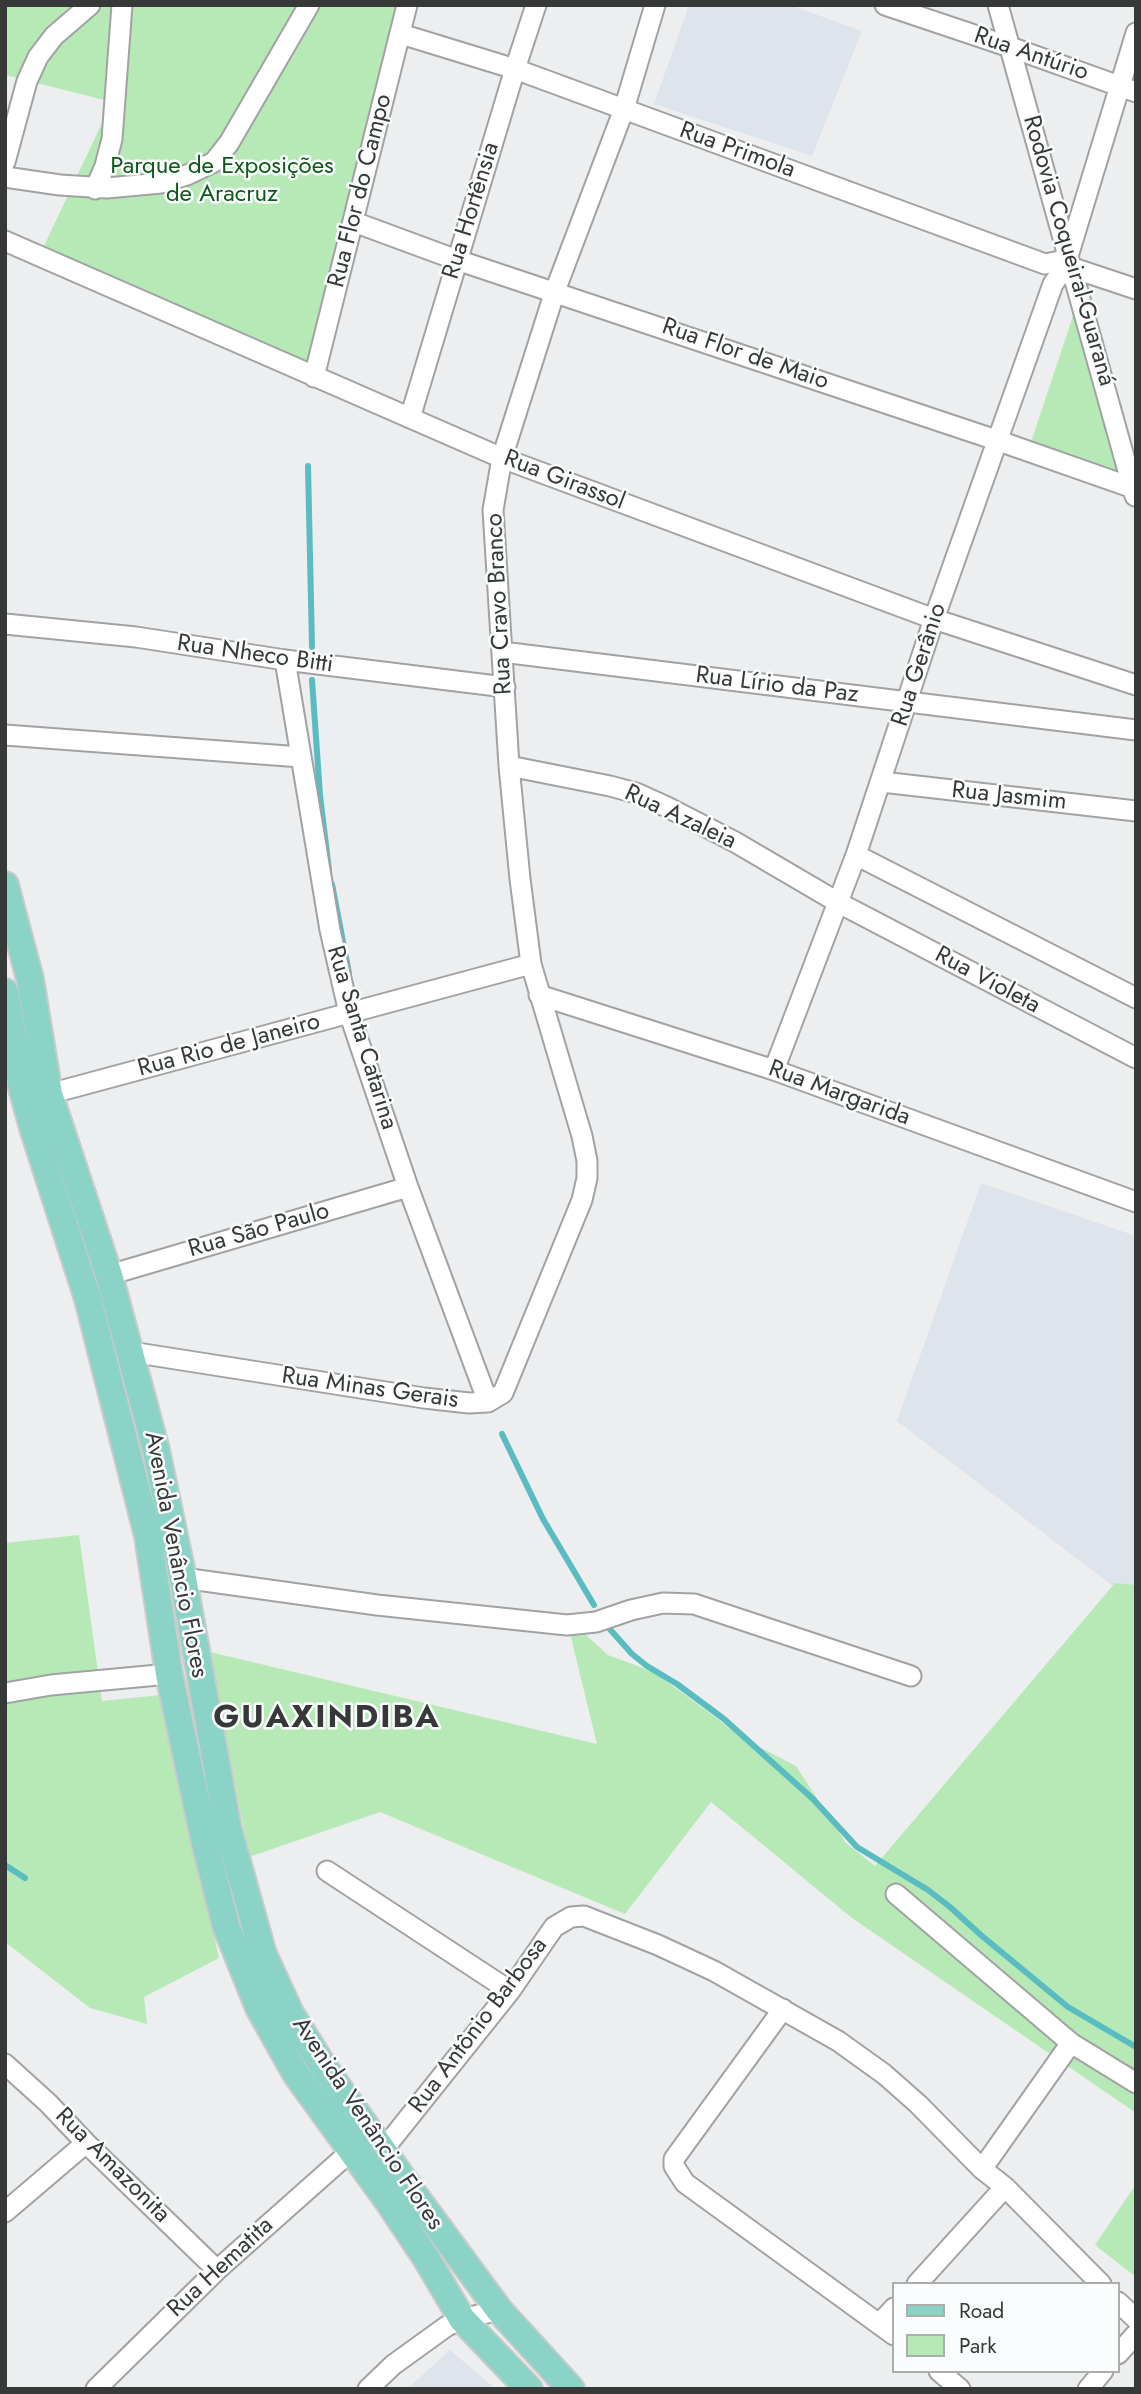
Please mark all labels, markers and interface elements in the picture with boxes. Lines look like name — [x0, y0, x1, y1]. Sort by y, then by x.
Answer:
street label: Rua Antúrio — [970, 22, 1092, 88]
street label: Rua Flor do Campo — [323, 91, 399, 291]
street label: Rodovia Coqueiral-Guaraná — [1016, 112, 1120, 390]
street label: Rua Primola — [675, 117, 799, 185]
street label: Rua Hortênsia — [438, 139, 506, 283]
park label: Parque de Exposições de Aracruz — [110, 153, 334, 209]
street label: Rua Flor de Maio — [658, 313, 832, 397]
street label: Rua Girassol — [499, 445, 629, 517]
street label: Rua Cravo Branco — [481, 513, 519, 695]
street label: Rua Gerânio — [887, 600, 953, 730]
street label: Rua Nheco Bitti — [175, 630, 335, 680]
street label: Rua Lírio da Paz — [694, 662, 860, 710]
street label: Rua Jasmim — [950, 777, 1068, 817]
street label: Rua Azaleia — [620, 780, 740, 856]
street label: Rua Violeta — [929, 941, 1045, 1021]
street label: Rua Santa Catarina — [319, 943, 403, 1133]
street label: Rua Rio de Janeiro — [135, 1008, 323, 1084]
street label: Rua Margarida — [764, 1055, 914, 1133]
street label: Rua São Paulo — [185, 1197, 333, 1265]
street label: Rua Minas Gerais — [280, 1362, 460, 1416]
street label: Avenida Venâncio Flores — [137, 1429, 213, 1681]
district label: GUAXINDIBA — [214, 1700, 440, 1738]
street label: Rua Antônio Barbosa — [404, 1933, 554, 2119]
street label: Avenida Venâncio Flores — [285, 2012, 449, 2236]
street label: Rua Amazonita — [48, 2102, 176, 2230]
street label: Rua Hematita — [162, 2212, 280, 2324]
legend — [892, 2282, 1120, 2373]
text: Road — [959, 2296, 1004, 2326]
text: Park — [959, 2331, 996, 2361]

